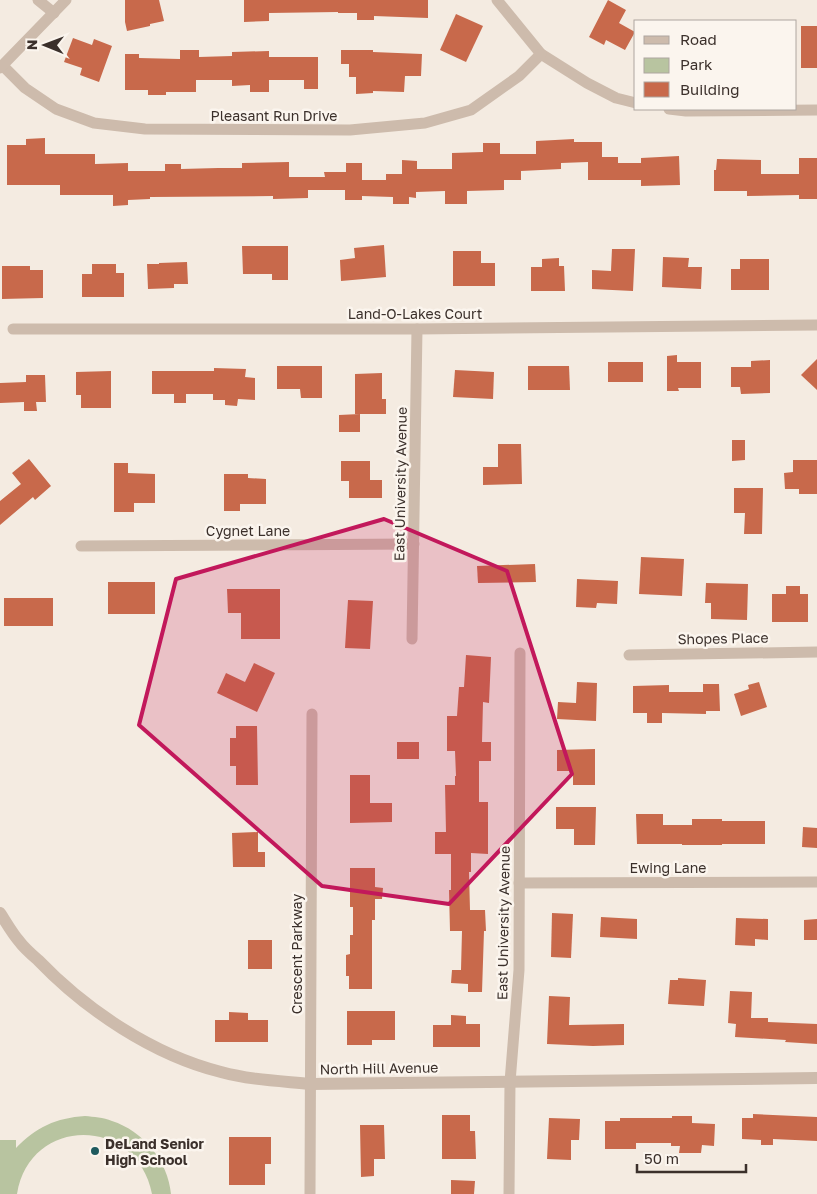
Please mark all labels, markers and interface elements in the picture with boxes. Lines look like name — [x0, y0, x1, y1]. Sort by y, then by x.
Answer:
north arrow — [20, 20, 70, 70]
legend — [634, 20, 797, 110]
text: Road — [680, 30, 717, 48]
text: N — [23, 39, 40, 50]
text: Park — [680, 55, 713, 73]
text: Building — [680, 80, 740, 98]
street label: Pleasant Run Drive — [211, 107, 337, 124]
street label: Land-O-Lakes Court — [348, 305, 482, 322]
street label: East University Avenue — [390, 407, 410, 561]
street label: Cygnet Lane — [206, 522, 290, 539]
street label: Shopes Place — [677, 629, 769, 647]
street label: East University Avenue — [493, 846, 513, 1000]
street label: Ewing Lane — [630, 859, 706, 876]
street label: Crescent Parkway — [288, 894, 305, 1014]
street label: North Hill Avenue — [319, 1058, 439, 1078]
place label: DeLand Senior High School — [105, 1135, 204, 1168]
scale bar — [637, 1142, 746, 1174]
marker: DeLand Senior High School — [89, 1145, 101, 1157]
text: 50 m — [644, 1149, 679, 1167]

